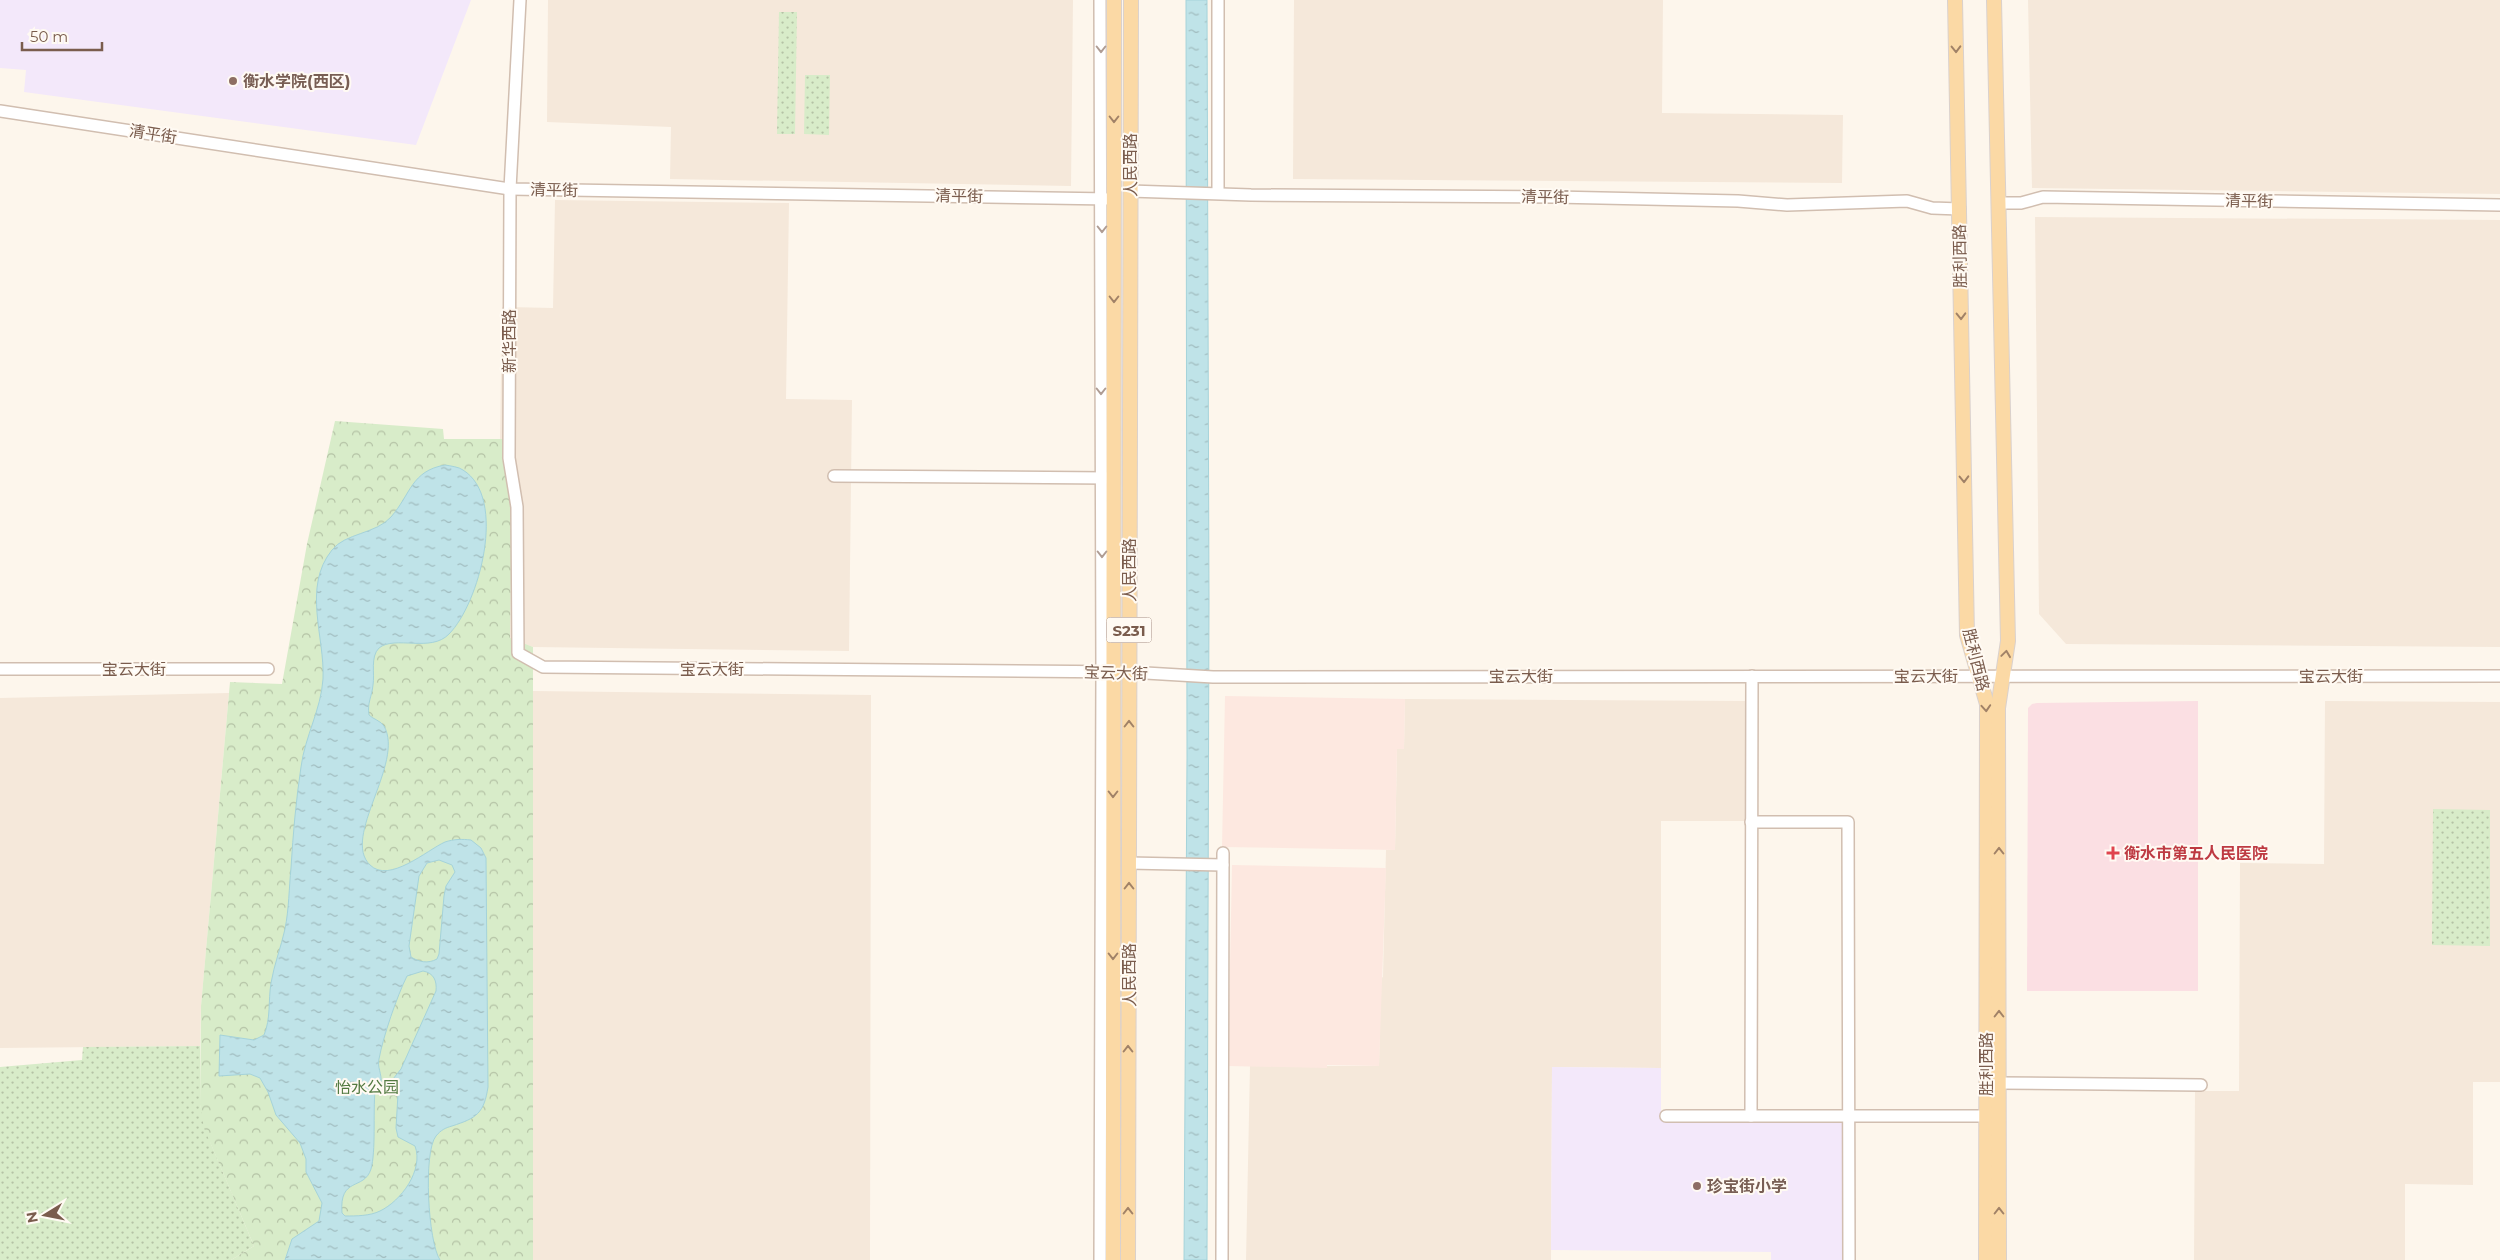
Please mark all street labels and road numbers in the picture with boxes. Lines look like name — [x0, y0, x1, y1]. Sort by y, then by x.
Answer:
street label: 清平街 — [128, 121, 178, 147]
street label: 人民西路 — [1121, 133, 1140, 197]
street label: 清平街 — [530, 180, 578, 200]
street label: 清平街 — [935, 186, 983, 206]
street label: 清平街 — [1521, 187, 1569, 207]
street label: 清平街 — [2225, 191, 2273, 211]
street label: 胜利西路 — [1950, 224, 1970, 288]
street label: 新华西路 — [500, 309, 519, 373]
street label: 人民西路 — [1120, 538, 1139, 602]
road number: S231 — [1106, 618, 1152, 642]
street label: 胜利西路 — [1959, 627, 1993, 693]
street label: 宝云大街 — [102, 660, 166, 679]
street label: 宝云大街 — [680, 660, 744, 679]
street label: 宝云大街 — [1084, 662, 1148, 684]
street label: 宝云大街 — [1489, 667, 1553, 686]
street label: 宝云大街 — [1894, 667, 1958, 686]
street label: 宝云大街 — [2299, 667, 2363, 686]
street label: 人民西路 — [1120, 943, 1139, 1007]
street label: 胜利西路 — [1977, 1032, 1996, 1096]

